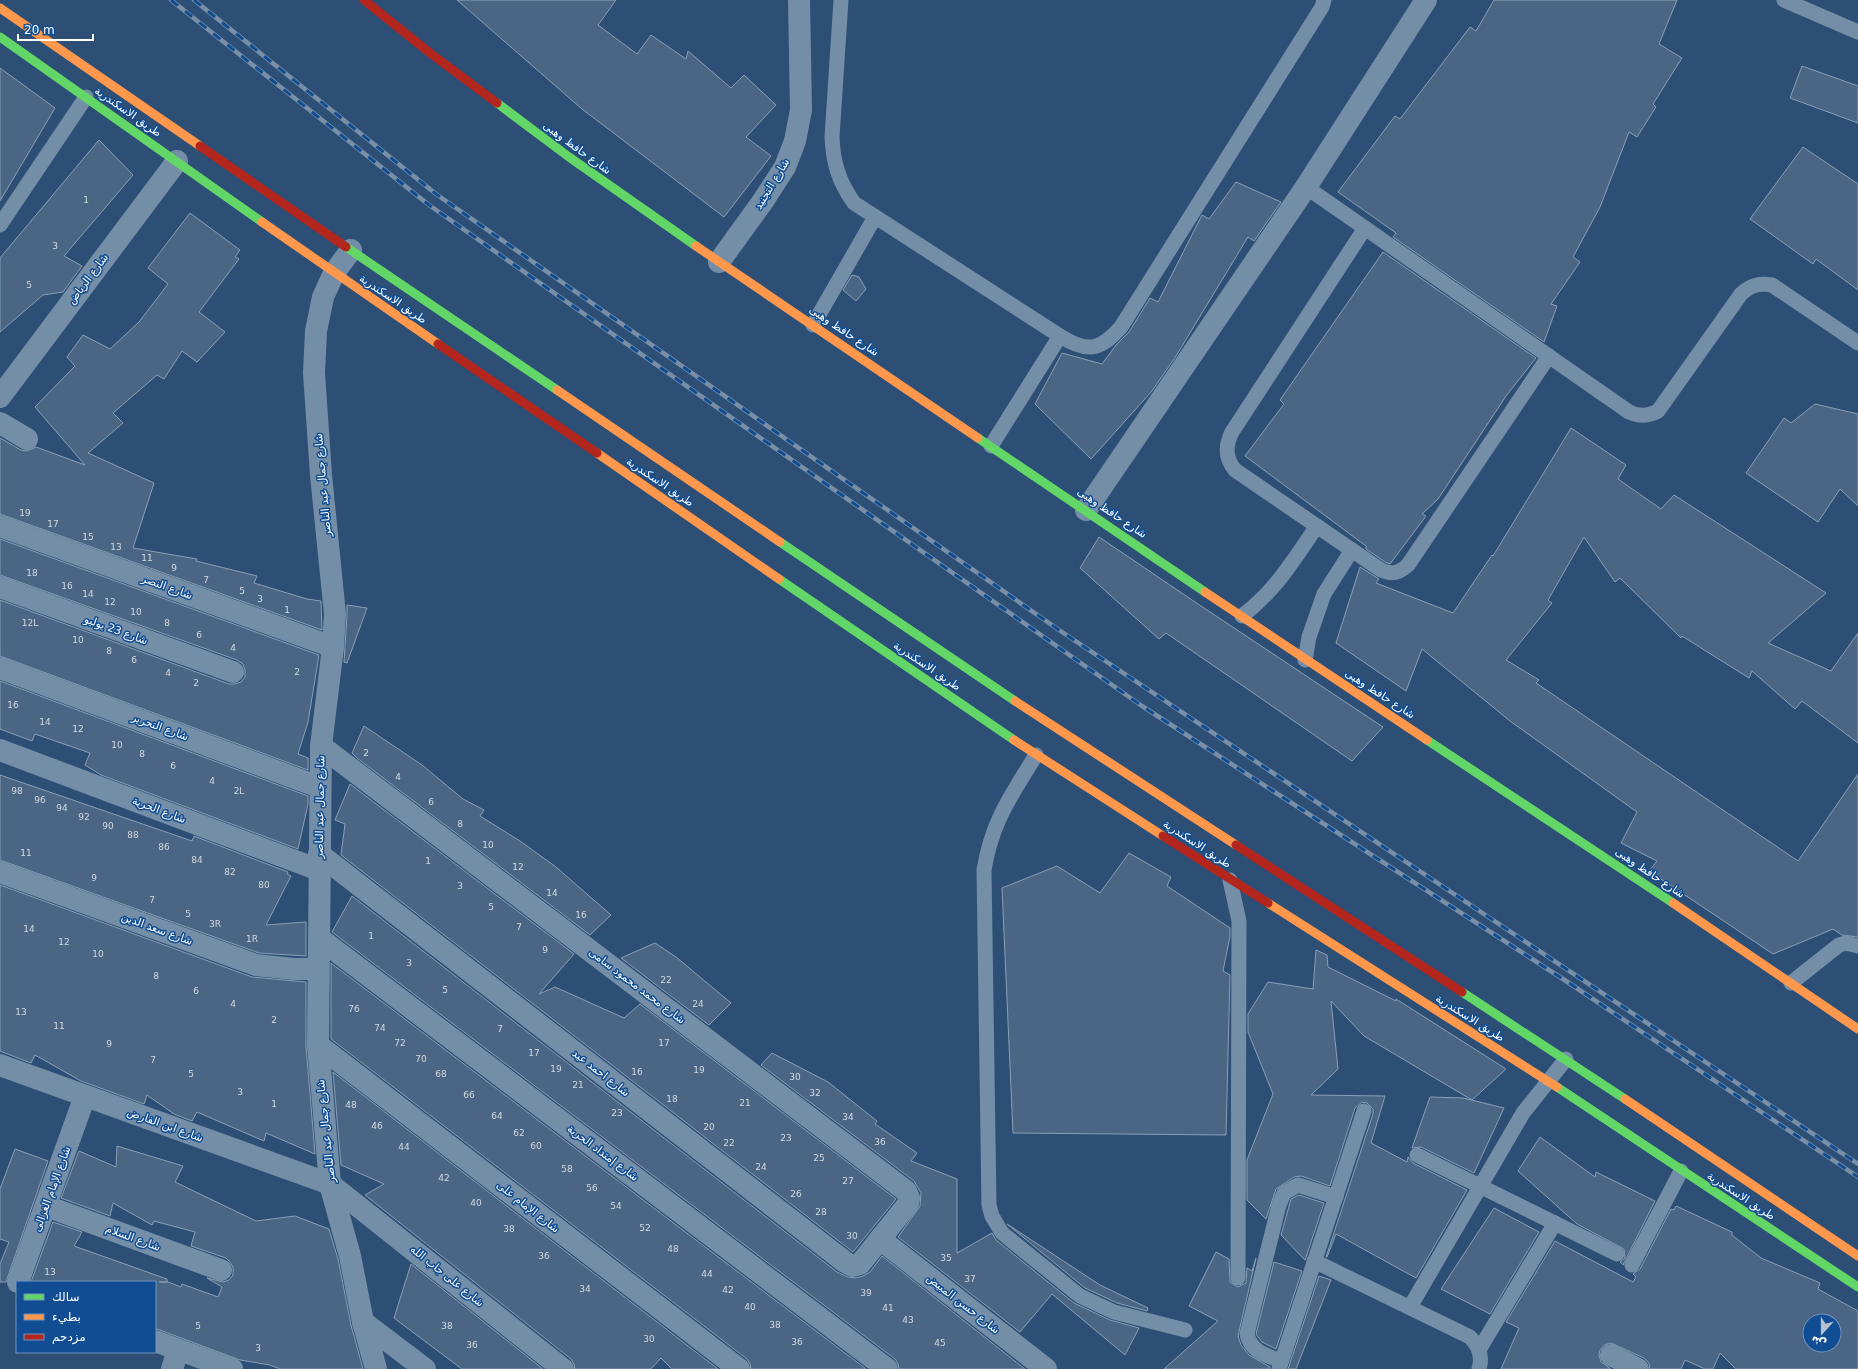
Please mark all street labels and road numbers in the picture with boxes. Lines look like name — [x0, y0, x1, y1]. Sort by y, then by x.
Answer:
street label: طريق الاسكندرية — [92, 84, 164, 141]
street label: شارع حافظ وهبى — [540, 119, 614, 177]
street label: شارع التجنيد — [752, 156, 792, 212]
street label: شارع الرياض — [65, 251, 111, 307]
street label: طريق الاسكندرية — [356, 272, 429, 327]
street label: شارع حافظ وهبى — [807, 303, 881, 359]
street label: شارع جمال عبد الناصر — [312, 433, 334, 538]
street label: طريق الاسكندرية — [623, 455, 696, 510]
street label: شارع حافظ وهبى — [1075, 485, 1149, 541]
street label: شارع النصر — [139, 571, 194, 602]
street label: شارع 23 يوليو — [82, 612, 149, 647]
street label: طريق الاسكندرية — [890, 639, 963, 694]
street label: شارع حافظ وهبى — [1343, 667, 1417, 721]
street label: شارع التحرير — [129, 710, 190, 743]
street label: شارع جمال عبد الناصر — [313, 755, 327, 860]
street label: شارع الحرية — [130, 794, 188, 826]
street label: طريق الاسكندرية — [1160, 817, 1234, 872]
street label: شارع حافظ وهبى — [1613, 845, 1687, 901]
street label: شارع سعد الدين — [119, 910, 195, 948]
street label: شارع محمد محمود سامى — [586, 945, 688, 1027]
street label: طريق الاسكندرية — [1433, 992, 1507, 1045]
street label: شارع احمد عيد — [570, 1047, 632, 1099]
street label: شارع جمال عبد الناصر — [314, 1079, 338, 1184]
street label: شارع ابن الفارض — [125, 1105, 205, 1145]
street label: شارع إمتداد الحرية — [565, 1122, 641, 1184]
street label: شارع الإمام الغزالى — [30, 1144, 74, 1234]
street label: طريق الاسكندرية — [1704, 1169, 1778, 1224]
street label: شارع الإمام على — [494, 1178, 562, 1236]
street label: شارع السلام — [104, 1222, 162, 1254]
street label: شارع على جاب الله — [408, 1242, 486, 1310]
street label: شارع حسن المبيض — [924, 1271, 1002, 1337]

